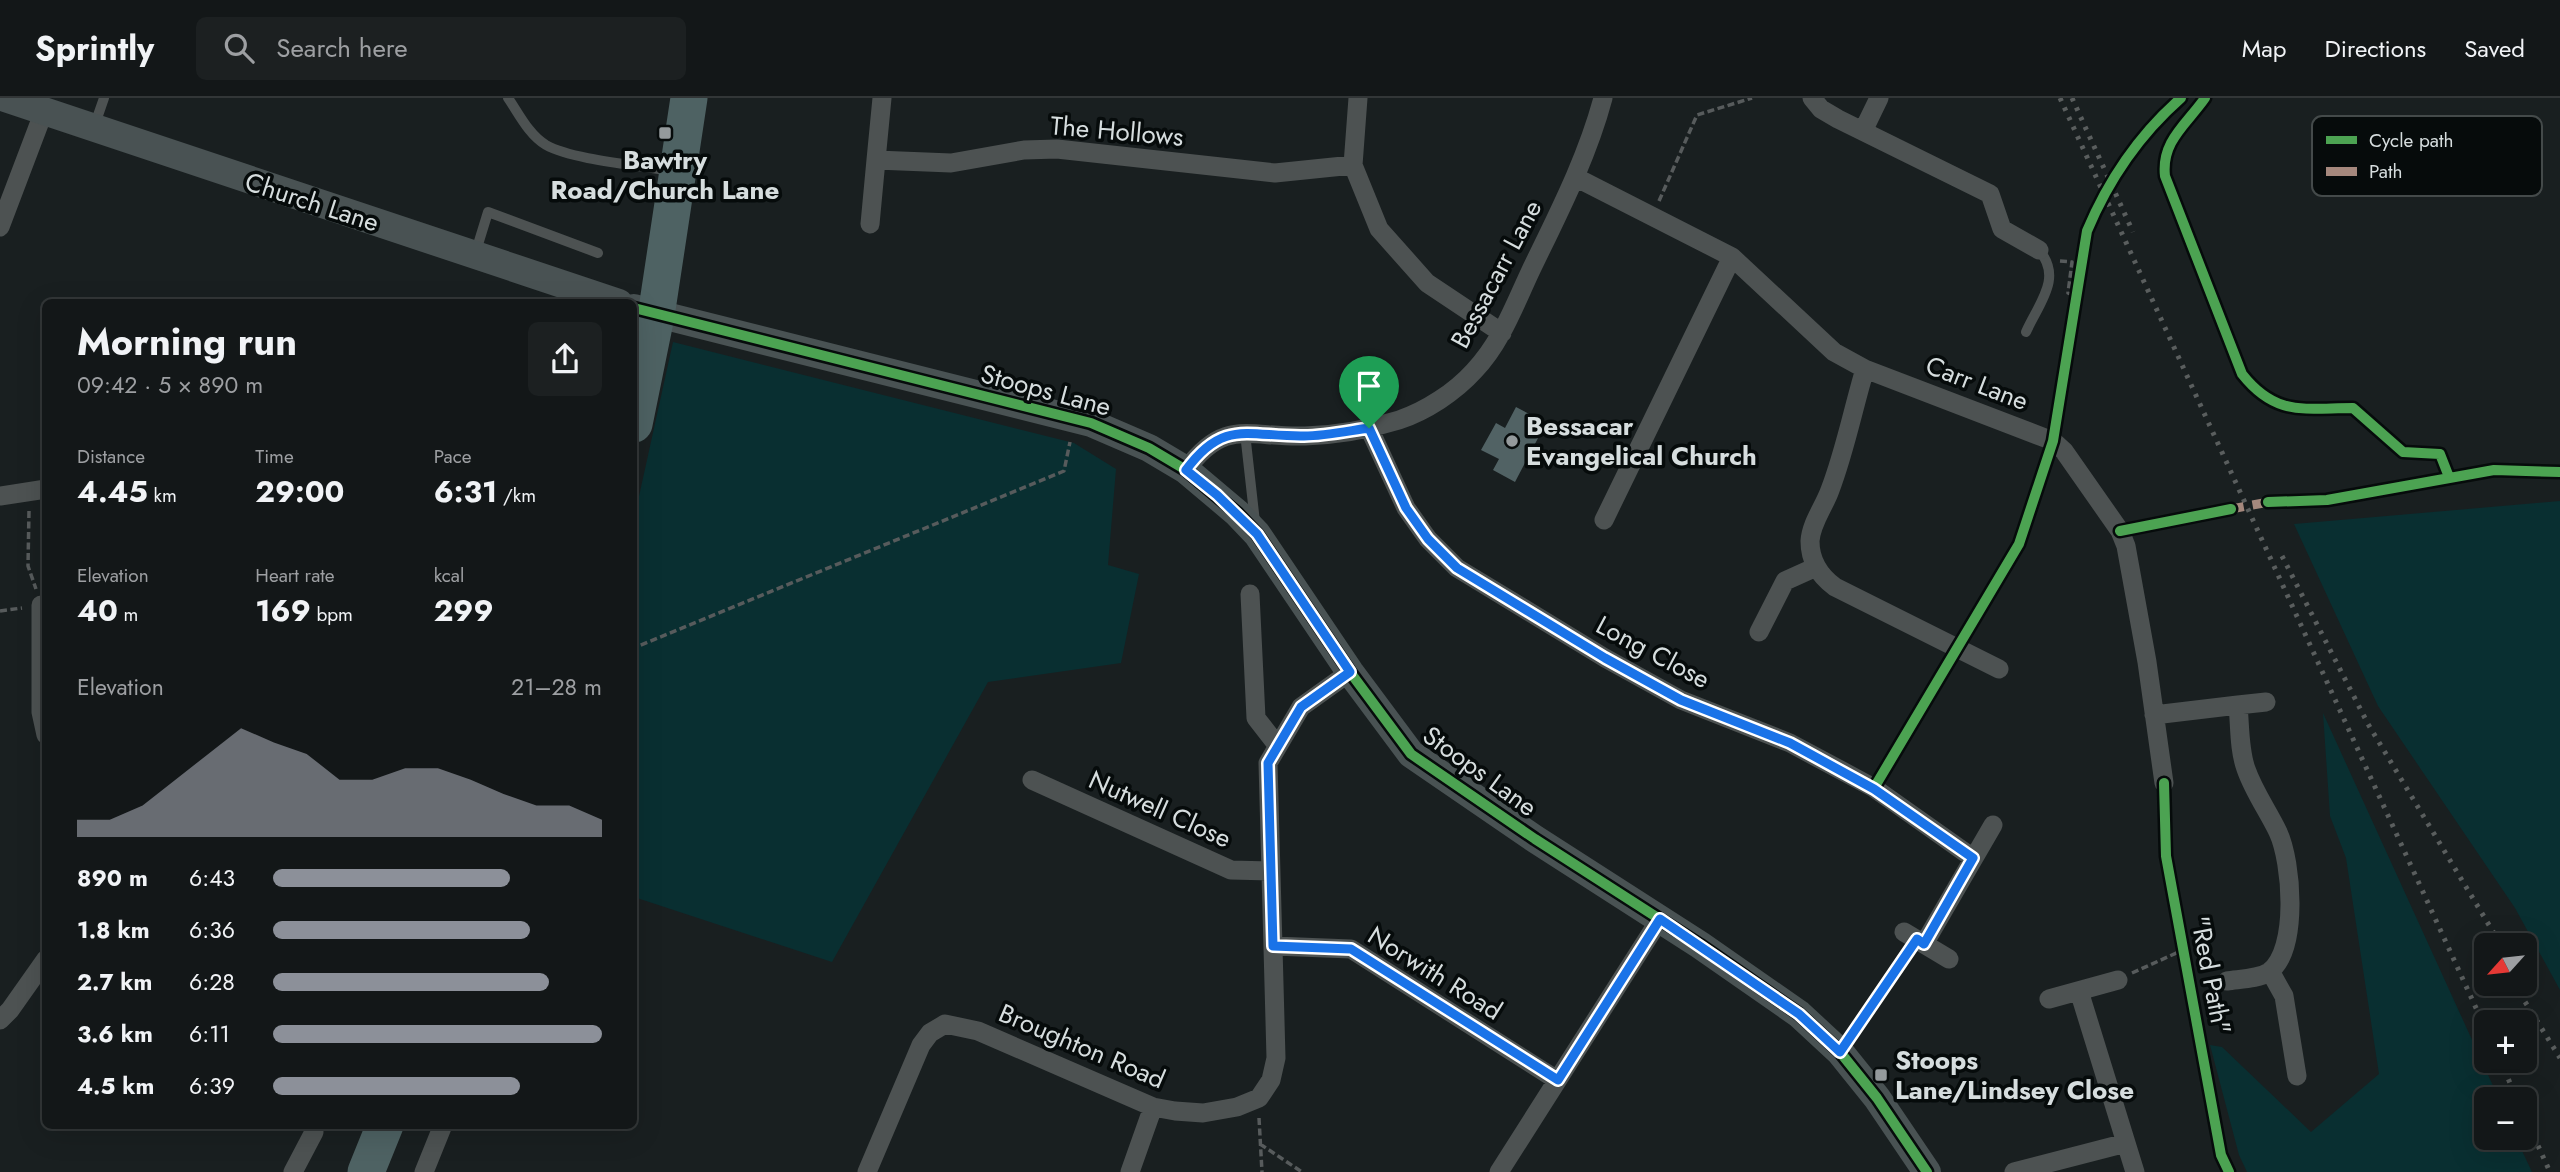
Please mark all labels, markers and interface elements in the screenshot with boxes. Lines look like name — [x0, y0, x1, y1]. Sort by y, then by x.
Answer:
search box — [196, 17, 686, 80]
text: Sprintly — [35, 25, 154, 72]
icon: search — [220, 29, 258, 67]
text: Search here — [276, 29, 408, 67]
text: Map — [2242, 31, 2287, 66]
text: Directions — [2325, 31, 2426, 66]
text: Saved — [2464, 31, 2525, 66]
street label: The Hollows — [1049, 106, 1185, 156]
legend — [2312, 116, 2542, 196]
marker: Bawtry Road/Church Lane — [657, 125, 673, 141]
text: Cycle path — [2369, 127, 2454, 154]
place label: Bawtry Road/Church Lane — [551, 141, 780, 209]
text: Path — [2369, 158, 2403, 185]
street label: Church Lane — [240, 162, 384, 242]
street label: Bessacarr Lane — [1441, 193, 1551, 355]
text: Morning run — [77, 314, 297, 369]
button: share — [528, 322, 602, 396]
street label: Carr Lane — [1920, 346, 2034, 420]
street label: Stoops Lane — [977, 354, 1115, 426]
pin — [1339, 356, 1399, 428]
icon: arrive — [1350, 367, 1388, 405]
text: 09:42 · 5 × 890 m — [77, 368, 263, 402]
place label: Bessacar Evangelical Church — [1526, 407, 1757, 475]
marker: Bessacar Evangelical Church — [1504, 433, 1520, 449]
text: Distance — [77, 443, 145, 470]
text: Time — [255, 443, 294, 470]
text: Pace — [434, 443, 472, 470]
text: 4.45 — [77, 470, 148, 513]
text: 29:00 — [255, 470, 344, 513]
text: 6:31 — [434, 470, 497, 513]
text: km — [148, 482, 177, 509]
text: /km — [497, 482, 536, 509]
text: Elevation — [77, 562, 149, 589]
text: Heart rate — [255, 562, 335, 589]
text: kcal — [434, 562, 464, 589]
text: 40 — [77, 589, 118, 632]
text: 169 — [255, 589, 311, 632]
text: 299 — [434, 589, 493, 632]
text: m — [118, 601, 138, 628]
text: bpm — [311, 601, 353, 628]
street label: Long Close — [1589, 606, 1717, 698]
text: Elevation — [77, 670, 164, 704]
text: 21–28 m — [511, 670, 602, 704]
street label: Stoops Lane — [1415, 716, 1545, 826]
street label: Nutwell Close — [1083, 761, 1237, 857]
text: 890 m — [77, 861, 148, 895]
text: 6:43 — [189, 861, 235, 895]
text: 1.8 km — [77, 913, 150, 947]
text: 6:36 — [189, 913, 235, 947]
street label: "Red Path" — [2181, 913, 2241, 1037]
street label: Norwith Road — [1360, 917, 1510, 1029]
north arrow — [2474, 933, 2538, 996]
map controls — [2474, 933, 2537, 1150]
text: 2.7 km — [77, 965, 152, 999]
text: 6:28 — [189, 965, 235, 999]
street label: Broughton Road — [993, 994, 1171, 1098]
button: + — [2474, 1010, 2537, 1073]
text: 3.6 km — [77, 1017, 153, 1051]
text: 6:11 — [189, 1017, 230, 1051]
place label: Stoops Lane/Lindsey Close — [1895, 1041, 2134, 1109]
marker: Stoops Lane/Lindsey Close — [1873, 1067, 1889, 1083]
text: 4.5 km — [77, 1069, 154, 1103]
text: 6:39 — [189, 1069, 235, 1103]
button: − — [2474, 1087, 2537, 1150]

